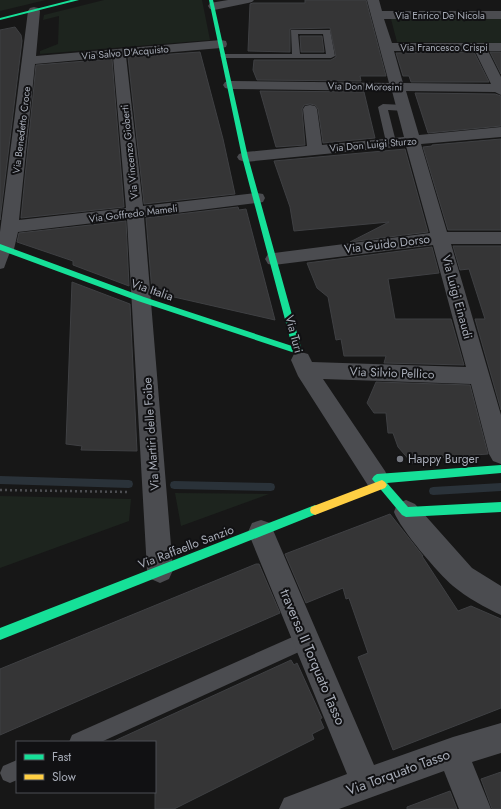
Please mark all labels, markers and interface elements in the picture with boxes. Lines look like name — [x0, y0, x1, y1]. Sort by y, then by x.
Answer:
street label: Via Enrico De Nicola — [395, 8, 485, 23]
street label: Via Francesco Crispi — [400, 40, 488, 55]
street label: Via Salvo D'Acquisto — [81, 41, 170, 64]
street label: Via Don Morosini — [328, 78, 402, 95]
street label: Via Benedetto Croce — [9, 86, 34, 175]
street label: Via Vincenzo Gioberti — [117, 104, 142, 200]
street label: Via Don Luigi Sturzo — [329, 133, 418, 156]
street label: Via Goffredo Mameli — [88, 201, 178, 226]
street label: Via Guido Dorso — [343, 230, 431, 258]
street label: Via Luigi Einaudi — [437, 253, 477, 341]
street label: Via Italia — [128, 274, 176, 306]
street label: Via Turi — [280, 313, 308, 355]
street label: Via Silvio Pellico — [349, 363, 435, 383]
street label: Via Martiri delle Foibe — [138, 377, 164, 491]
place label: Happy Burger — [408, 450, 480, 468]
marker: Happy Burger — [395, 454, 405, 464]
street label: Via Raffaello Sanzio — [136, 520, 237, 574]
street label: traversa II Torquato Tasso — [275, 586, 351, 728]
legend — [16, 741, 156, 793]
street label: Via Torquato Tasso — [343, 744, 453, 800]
text: Fast — [52, 748, 71, 766]
text: Slow — [52, 768, 77, 786]

